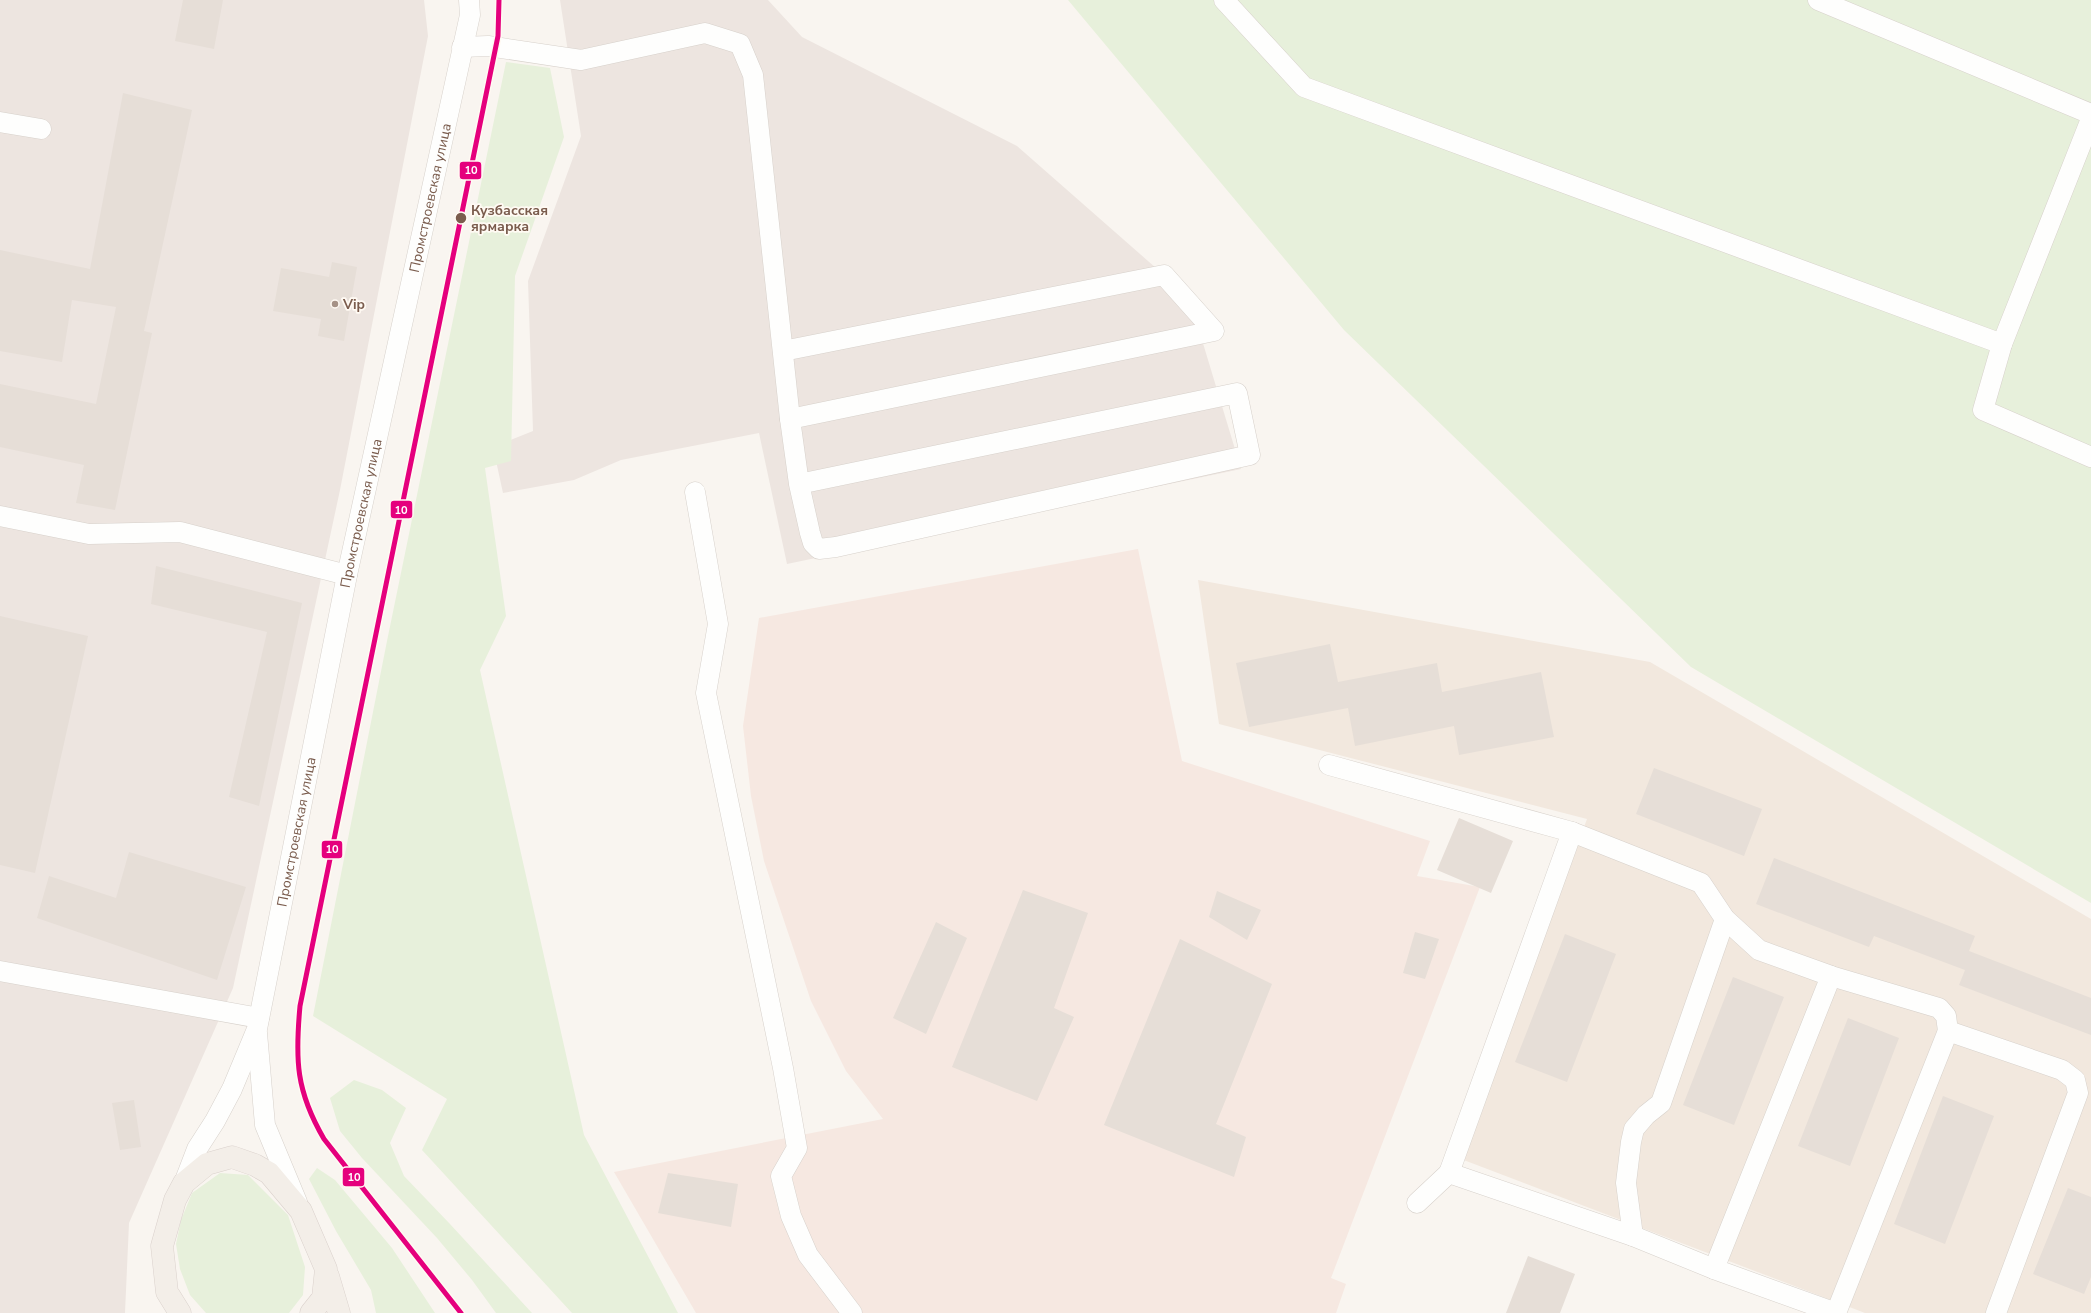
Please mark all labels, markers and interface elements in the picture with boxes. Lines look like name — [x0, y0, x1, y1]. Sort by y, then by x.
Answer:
street label: Промстроевская улица — [405, 121, 456, 274]
line badge: 10 — [459, 161, 482, 180]
text: 10 — [464, 163, 478, 178]
place label: Кузбасская ярмарка — [471, 201, 548, 236]
marker: Кузбасская ярмарка — [454, 211, 468, 225]
place label: Vip — [342, 295, 365, 314]
marker: Vip — [330, 299, 340, 309]
street label: Промстроевская улица — [336, 437, 387, 590]
line badge: 10 — [390, 500, 413, 519]
text: 10 — [394, 503, 408, 518]
street label: Промстроевская улица — [272, 755, 321, 908]
line badge: 10 — [321, 840, 343, 859]
text: 10 — [325, 842, 339, 857]
line badge: 10 — [342, 1167, 365, 1187]
text: 10 — [347, 1170, 361, 1185]

